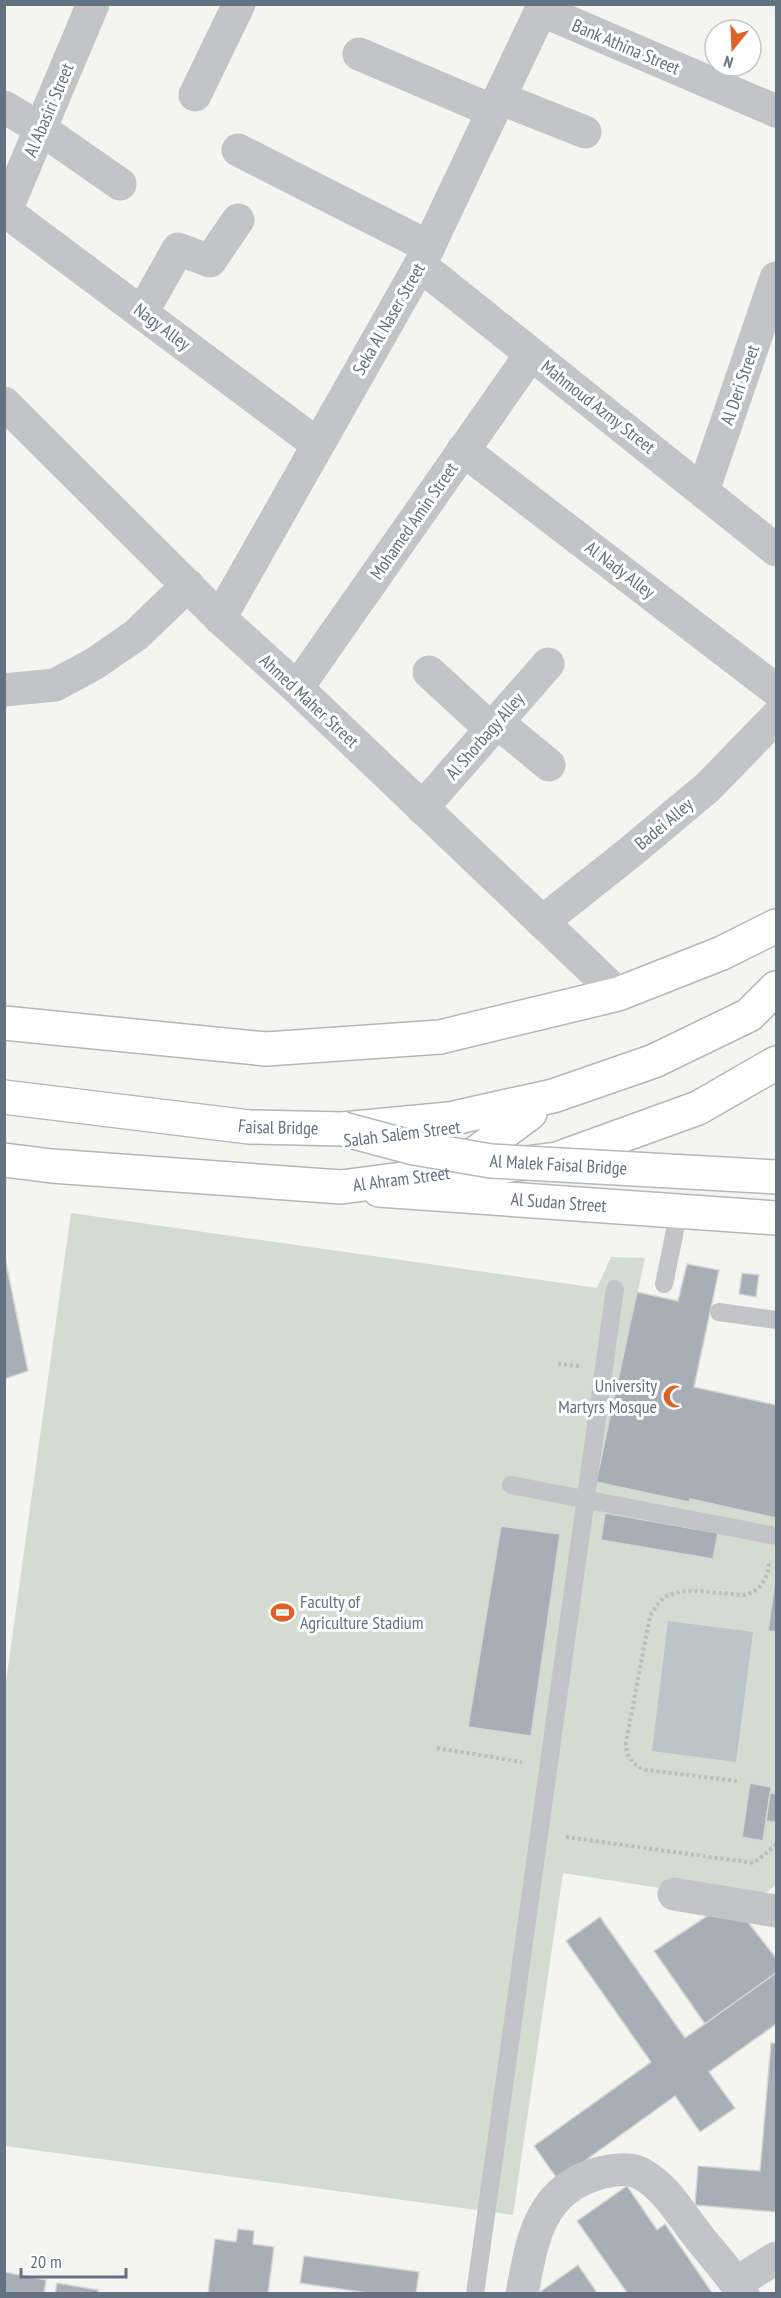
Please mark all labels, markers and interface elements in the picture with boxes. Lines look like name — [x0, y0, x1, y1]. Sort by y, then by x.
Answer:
street label: Bank Athina Street — [569, 14, 684, 80]
north arrow — [703, 18, 763, 78]
text: N — [721, 51, 736, 73]
street label: Al Abasiri Street — [19, 59, 79, 160]
street label: Seka Al Naser Street — [347, 259, 430, 379]
street label: Nagy Alley — [129, 298, 195, 355]
street label: Al Deri Street — [715, 342, 764, 428]
street label: Mahmoud Azmy Street — [537, 355, 660, 458]
street label: Mohamed Amin Street — [365, 458, 463, 584]
street label: Al Nady Alley — [581, 536, 660, 603]
street label: Ahmed Maher Street — [255, 649, 364, 752]
street label: Al Shorbagy Alley — [441, 687, 529, 784]
street label: Badei Alley — [630, 793, 698, 855]
street label: Faisal Bridge — [237, 1114, 319, 1139]
street label: Salah Salem Street — [342, 1115, 462, 1152]
street label: Al Malek Faisal Bridge — [489, 1149, 628, 1180]
street label: Al Ahram Street — [351, 1161, 451, 1196]
street label: Al Sudan Street — [510, 1187, 607, 1217]
place label: University Martyrs Mosque — [558, 1374, 657, 1418]
mosque icon: University Martyrs Mosque — [662, 1383, 688, 1409]
place label: Faculty of Agriculture Stadium — [300, 1590, 423, 1634]
sports icon: Faculty of Agriculture Stadium — [269, 1599, 295, 1625]
scale bar — [21, 2241, 126, 2279]
text: 20 m — [30, 2250, 62, 2273]

